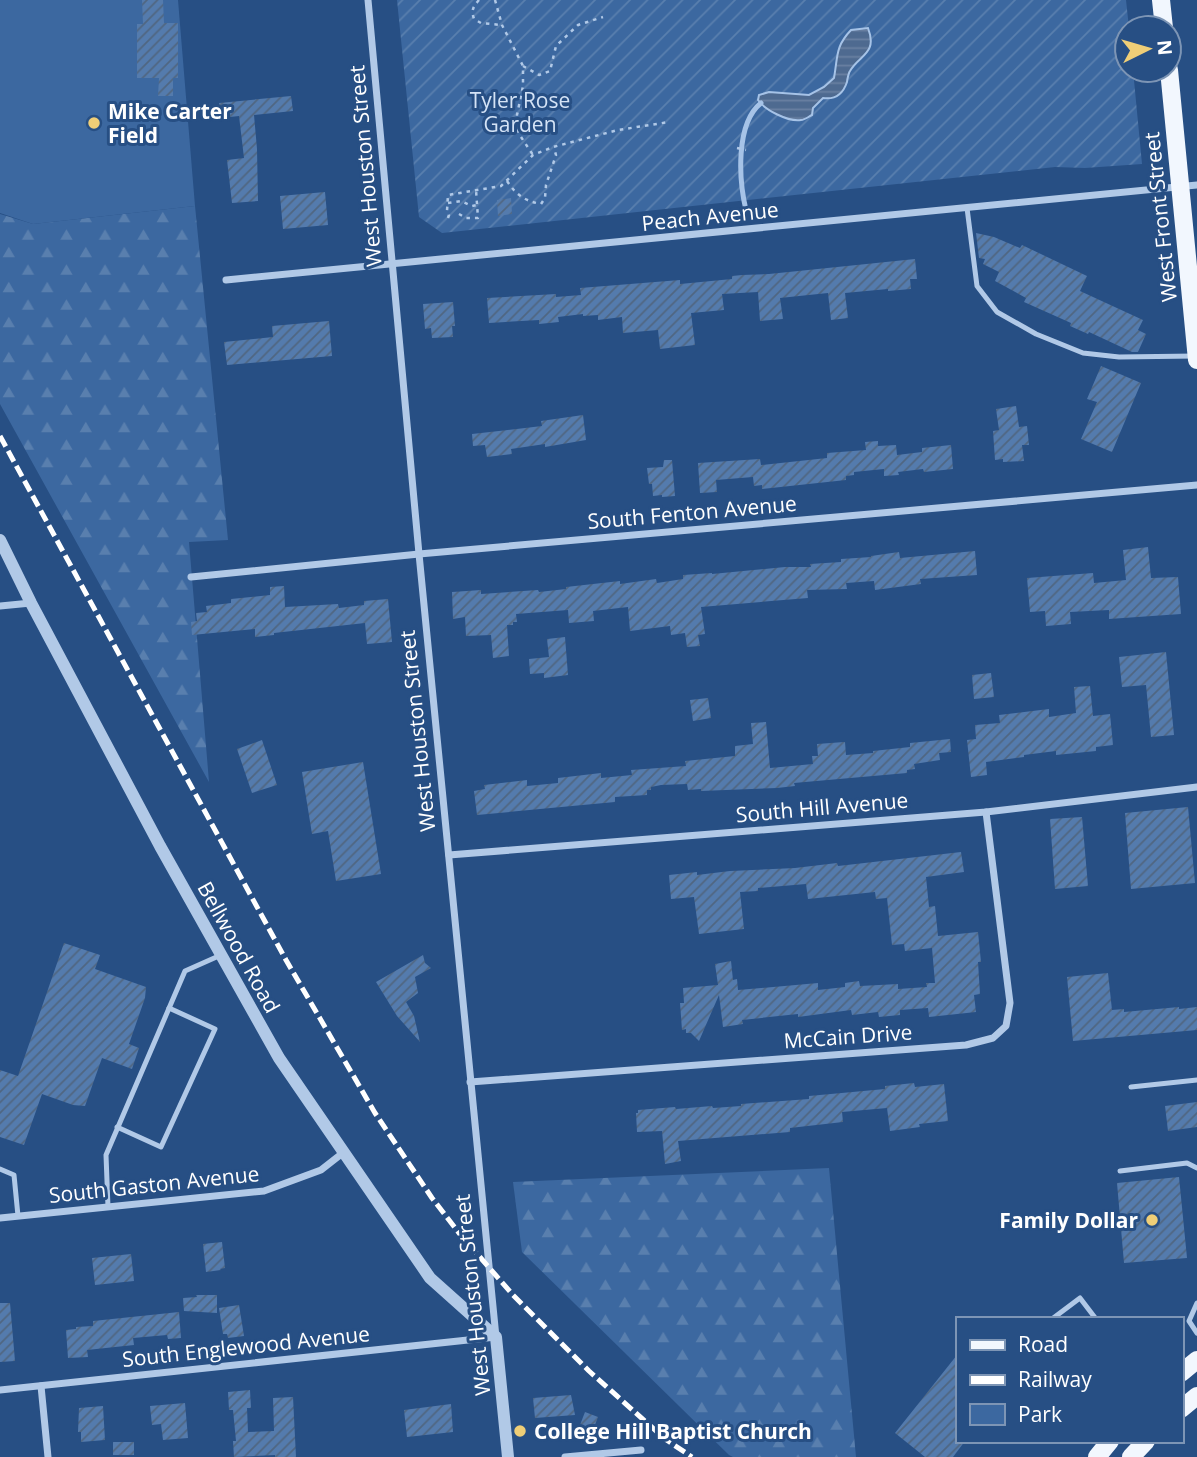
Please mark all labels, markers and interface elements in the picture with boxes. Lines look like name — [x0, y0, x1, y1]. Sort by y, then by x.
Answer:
north arrow — [1113, 14, 1183, 84]
text: N — [1151, 39, 1179, 56]
street label: West Houston Street — [342, 64, 388, 268]
park label: Tyler Rose Garden — [470, 86, 570, 138]
place label: Mike Carter Field — [108, 97, 232, 149]
marker: Mike Carter Field — [86, 115, 102, 131]
street label: West Front Street — [1137, 131, 1183, 303]
street label: Peach Avenue — [640, 195, 780, 237]
street label: South Fenton Avenue — [586, 489, 798, 535]
street label: West Houston Street — [393, 629, 441, 833]
street label: South Hill Avenue — [735, 786, 909, 828]
street label: Bellwood Road — [191, 876, 287, 1018]
street label: McCain Drive — [783, 1018, 913, 1054]
street label: South Gaston Avenue — [47, 1159, 261, 1209]
street label: West Houston Street — [448, 1193, 496, 1397]
place label: Family Dollar — [999, 1206, 1138, 1234]
marker: Family Dollar — [1144, 1212, 1160, 1228]
legend — [956, 1317, 1183, 1443]
street label: South Englewood Avenue — [121, 1319, 371, 1373]
text: Road — [1018, 1330, 1068, 1358]
text: Railway — [1018, 1365, 1092, 1393]
text: Park — [1018, 1400, 1062, 1428]
place label: College Hill Baptist Church — [534, 1417, 812, 1445]
marker: College Hill Baptist Church — [512, 1423, 528, 1439]

